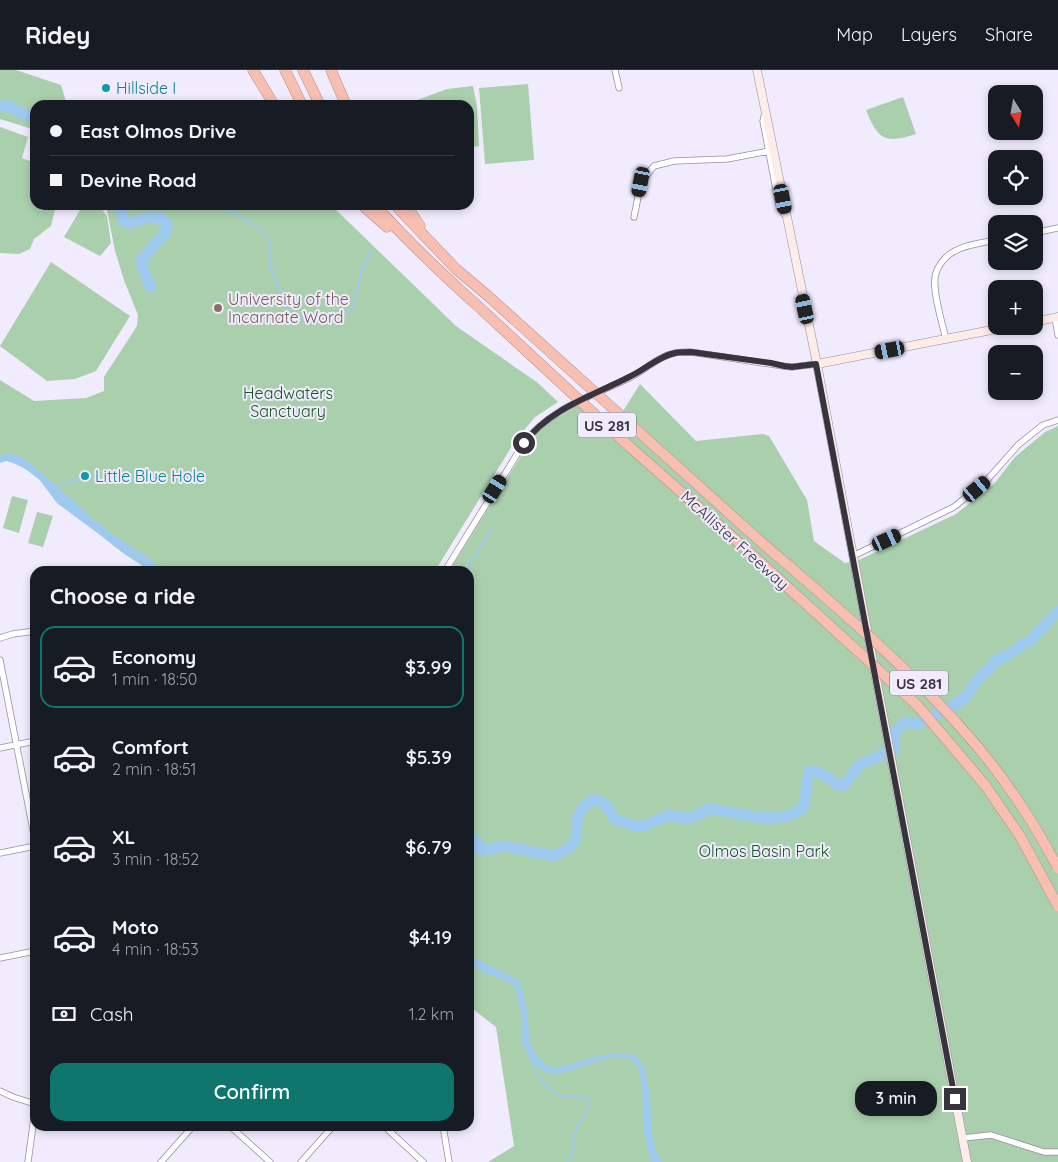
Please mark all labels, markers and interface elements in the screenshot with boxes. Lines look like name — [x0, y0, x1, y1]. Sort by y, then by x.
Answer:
text: Ridey — [25, 20, 90, 50]
text: Map — [836, 23, 873, 46]
text: Layers — [901, 23, 957, 46]
text: Share — [985, 23, 1033, 46]
place label: Hillside I — [116, 78, 176, 98]
marker: Hillside I — [100, 82, 112, 94]
north arrow — [988, 85, 1042, 140]
map controls — [988, 85, 1043, 400]
text: East Olmos Drive — [80, 119, 237, 143]
button: locate — [988, 150, 1043, 205]
car — [630, 166, 651, 198]
text: Devine Road — [80, 168, 197, 192]
car — [772, 183, 793, 215]
button: layers — [988, 215, 1043, 270]
button: + — [988, 280, 1043, 335]
place label: University of the Incarnate Word — [228, 289, 349, 327]
car — [794, 293, 815, 325]
marker: University of the Incarnate Word — [212, 302, 224, 314]
car — [873, 340, 906, 360]
button: − — [988, 345, 1043, 400]
park label: Headwaters Sanctuary — [243, 383, 333, 421]
road number: US 281 — [578, 412, 636, 438]
route start — [513, 432, 535, 454]
place label: Little Blue Hole — [95, 466, 205, 486]
marker: Little Blue Hole — [79, 470, 91, 482]
car — [480, 472, 509, 506]
car — [960, 474, 993, 504]
street label: McAllister Freeway — [677, 486, 793, 594]
car — [870, 527, 903, 553]
text: Choose a ride — [50, 582, 195, 610]
icon: car — [52, 645, 97, 690]
text: Economy — [112, 645, 196, 669]
text: $3.99 — [405, 655, 452, 679]
text: 1 min · 18:50 — [112, 669, 197, 689]
road number: US 281 — [890, 670, 948, 696]
icon: car — [52, 735, 97, 780]
text: Comfort — [112, 735, 189, 759]
text: $5.39 — [406, 745, 452, 769]
text: 2 min · 18:51 — [112, 759, 197, 779]
icon: car — [52, 825, 97, 870]
text: XL — [112, 825, 135, 849]
text: $6.79 — [405, 835, 452, 859]
park label: Olmos Basin Park — [699, 841, 829, 861]
text: 3 min · 18:52 — [112, 849, 199, 869]
icon: car — [52, 915, 97, 960]
text: Moto — [112, 915, 159, 939]
text: $4.19 — [409, 925, 452, 949]
text: 4 min · 18:53 — [112, 939, 199, 959]
icon: cash — [50, 1000, 78, 1028]
text: Cash — [90, 1002, 134, 1026]
text: 1.2 km — [409, 1004, 454, 1024]
button: Confirm — [50, 1063, 454, 1121]
callout: 3 min — [855, 1082, 938, 1116]
text: 3 min — [876, 1088, 916, 1108]
route end — [944, 1088, 966, 1110]

